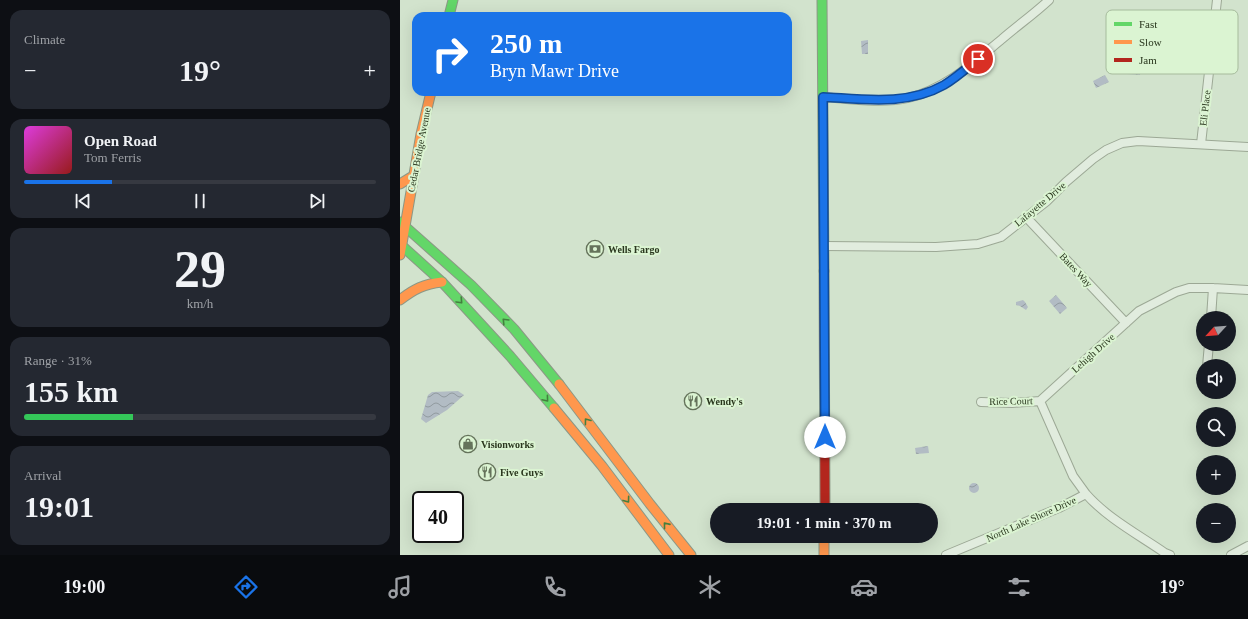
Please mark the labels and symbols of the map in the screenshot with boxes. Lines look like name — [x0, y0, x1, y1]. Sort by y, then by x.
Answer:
legend — [1106, 10, 1238, 74]
text: Fast — [1139, 18, 1157, 30]
text: Slow — [1139, 36, 1162, 48]
pin — [961, 42, 995, 76]
text: Jam — [1139, 54, 1157, 66]
street label: Eli Place — [1197, 89, 1213, 126]
street label: Cedar Bridge Avenue — [405, 106, 433, 193]
street label: Lafayette Drive — [1012, 179, 1068, 228]
bank icon: Wells Fargo — [585, 239, 605, 259]
place label: Wells Fargo — [608, 244, 659, 255]
street label: Bates Way — [1057, 251, 1095, 289]
one-way arrow — [455, 296, 463, 304]
north arrow — [1196, 311, 1236, 351]
one-way arrow — [503, 318, 510, 325]
street label: Lehigh Drive — [1069, 331, 1117, 375]
restaurant icon: Wendy's — [683, 391, 703, 411]
one-way arrow — [541, 394, 548, 401]
street label: Rice Court — [989, 395, 1033, 407]
place label: Wendy's — [706, 396, 743, 407]
position arrow — [804, 416, 846, 458]
one-way arrow — [585, 419, 592, 426]
shop icon: Visionworks — [458, 434, 478, 454]
place label: Visionworks — [481, 439, 534, 450]
restaurant icon: Five Guys — [477, 462, 497, 482]
place label: Five Guys — [500, 467, 543, 478]
speed limit sign: 40 — [412, 491, 464, 543]
street label: North Lake Shore Drive — [984, 494, 1078, 544]
one-way arrow — [623, 496, 630, 503]
one-way arrow — [664, 522, 671, 529]

